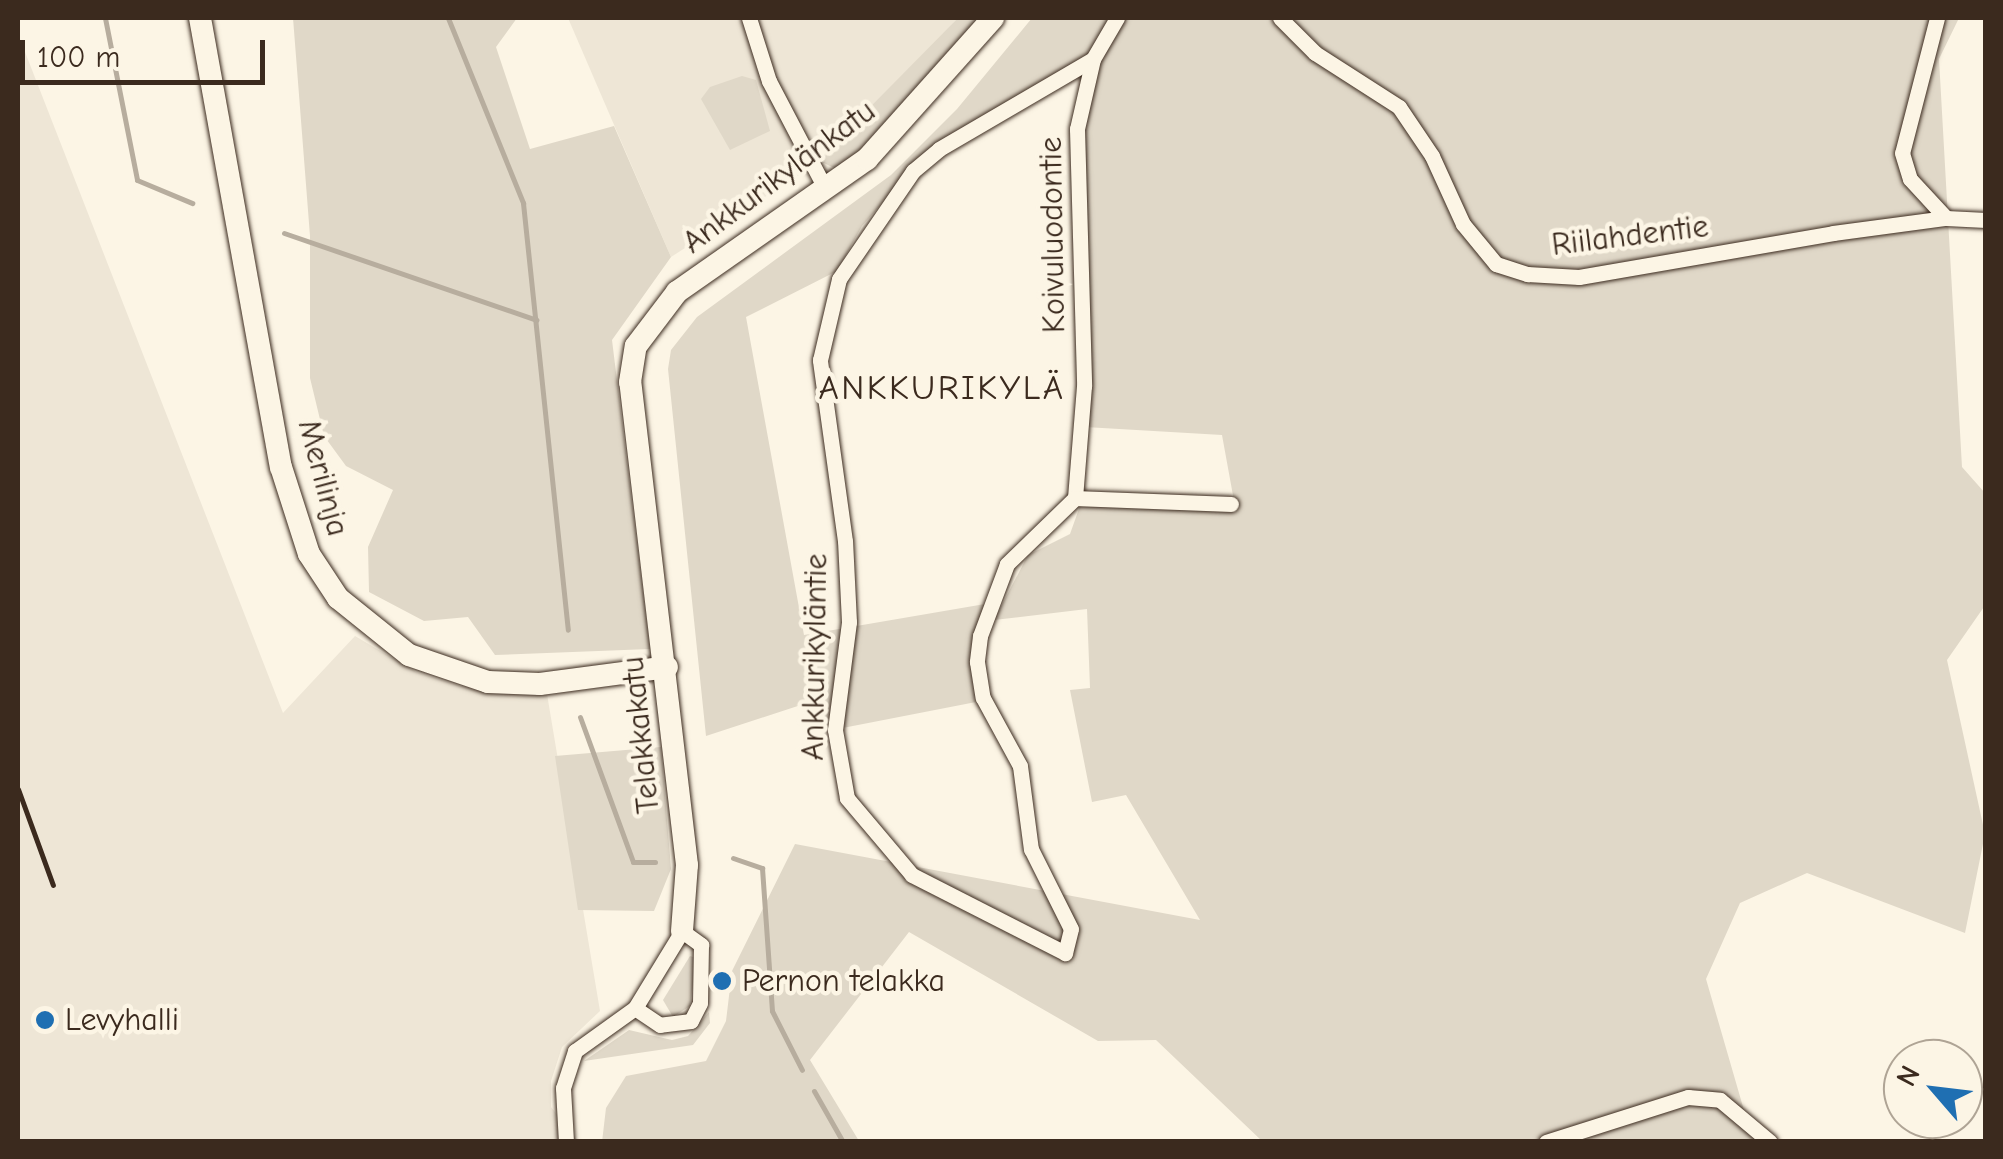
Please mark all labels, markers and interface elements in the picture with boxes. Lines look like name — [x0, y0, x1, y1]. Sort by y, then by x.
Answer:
scale bar — [25, 20, 270, 82]
text: 100 m — [37, 40, 120, 75]
street label: Ankkurikylänkatu — [675, 92, 883, 262]
street label: Koivuluodontie — [1032, 137, 1074, 333]
street label: Riilahdentie — [1550, 207, 1710, 265]
district label: ANKKURIKYLÄ — [818, 367, 1066, 409]
street label: Merilinja — [289, 416, 357, 540]
street label: Ankkurikyläntie — [794, 553, 836, 761]
street label: Telakkakatu — [614, 655, 668, 815]
place label: Pernon telakka — [742, 962, 945, 1000]
marker: Pernon telakka — [711, 970, 733, 992]
place label: Levyhalli — [65, 1001, 179, 1039]
marker: Levyhalli — [34, 1009, 56, 1031]
north arrow — [1883, 1039, 1983, 1139]
text: N — [1890, 1060, 1927, 1091]

